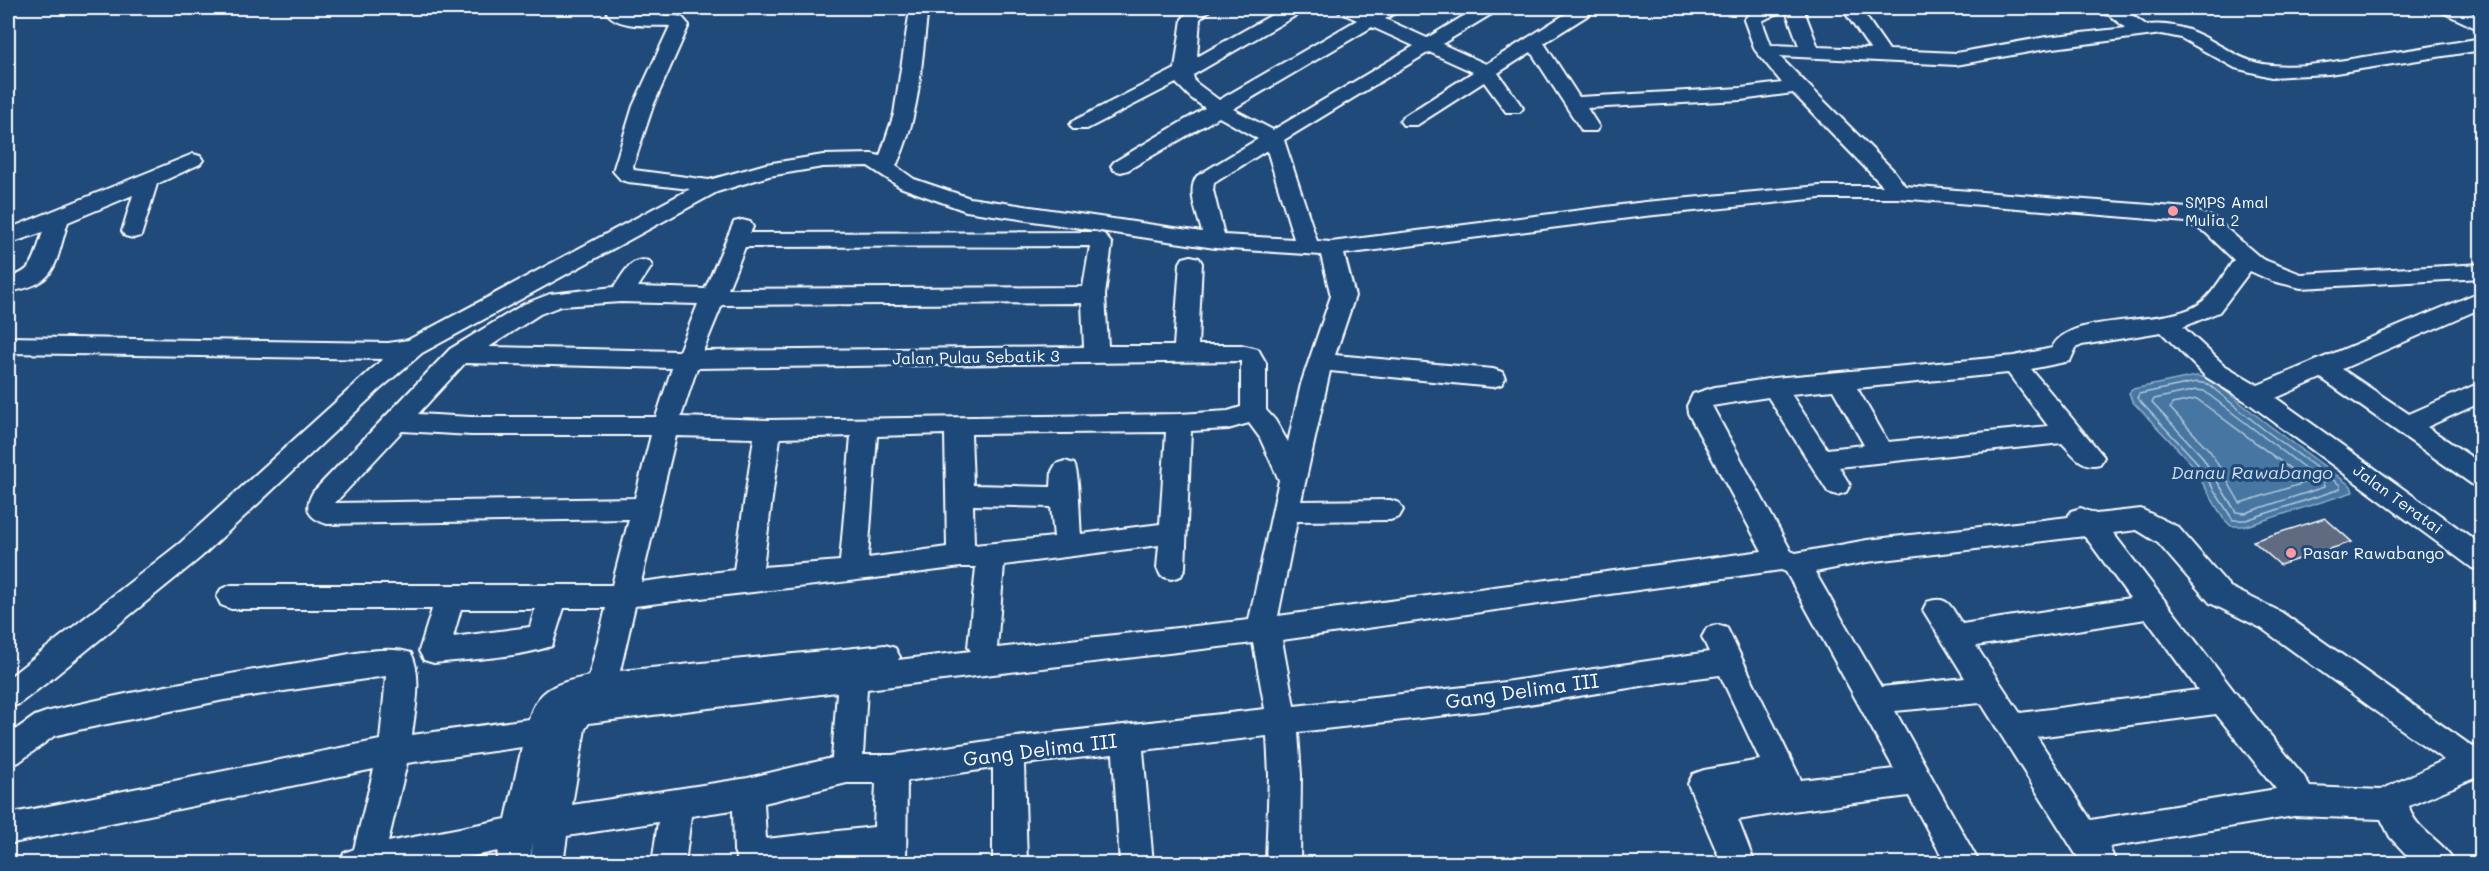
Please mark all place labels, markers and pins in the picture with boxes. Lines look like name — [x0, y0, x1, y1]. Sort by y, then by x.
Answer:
place label: SMPS Amal Mulia 2 — [2185, 191, 2268, 230]
marker: SMPS Amal Mulia 2 — [2166, 204, 2180, 218]
place label: Pasar Rawabango — [2303, 542, 2444, 563]
marker: Pasar Rawabango — [2284, 546, 2298, 560]

